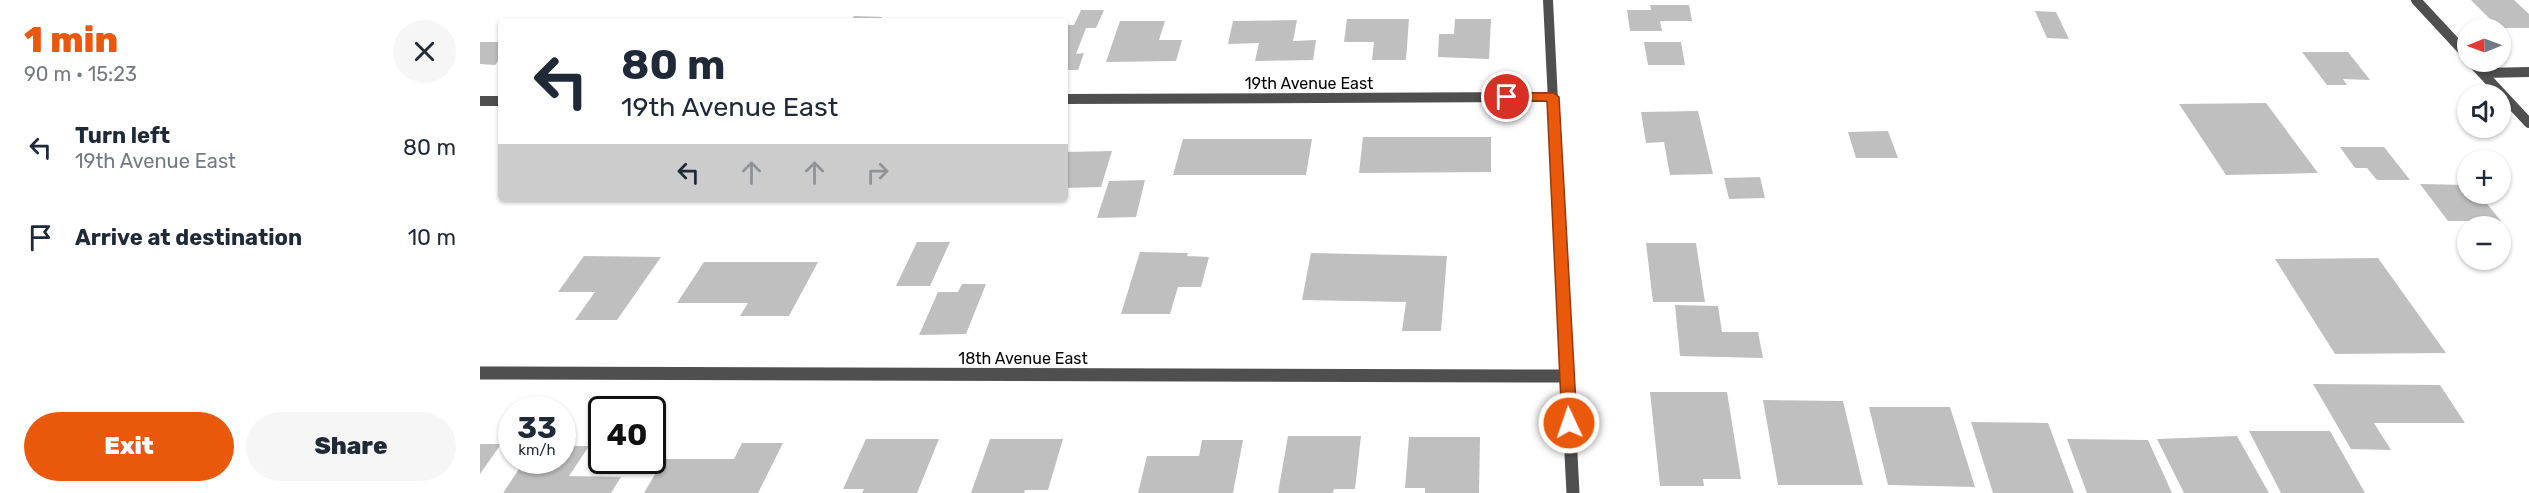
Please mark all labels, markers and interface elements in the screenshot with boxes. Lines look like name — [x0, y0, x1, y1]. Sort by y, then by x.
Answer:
text: 1 min — [24, 18, 118, 61]
north arrow — [2457, 18, 2511, 72]
map controls — [2457, 18, 2511, 270]
button: close — [393, 20, 456, 83]
text: 80 m — [621, 40, 725, 90]
icon: left — [522, 42, 600, 120]
text: 90 m · 15:23 — [24, 62, 137, 86]
pin — [1481, 71, 1532, 122]
street label: 19th Avenue East — [1245, 74, 1373, 93]
icon: arrive — [1490, 80, 1523, 113]
button: sound — [2457, 84, 2511, 138]
text: 19th Avenue East — [621, 91, 838, 123]
text: Turn left — [75, 122, 170, 149]
icon: left — [24, 131, 57, 164]
text: 80 m — [403, 134, 456, 161]
text: 19th Avenue East — [75, 149, 236, 173]
button: + — [2457, 150, 2511, 204]
icon: left — [672, 156, 705, 189]
icon: ahead — [735, 156, 768, 189]
icon: ahead — [798, 156, 831, 189]
icon: right — [861, 156, 894, 189]
button: − — [2457, 216, 2511, 270]
icon: arrive — [24, 221, 57, 254]
text: Arrive at destination — [75, 224, 302, 251]
text: 10 m — [408, 224, 456, 251]
street label: 18th Avenue East — [958, 349, 1088, 368]
position arrow — [1537, 391, 1601, 455]
speed limit sign: 40 — [588, 396, 666, 474]
text: 33 — [517, 410, 557, 446]
button: Exit — [24, 412, 234, 481]
button: Share — [246, 412, 456, 481]
text: km/h — [518, 441, 556, 459]

